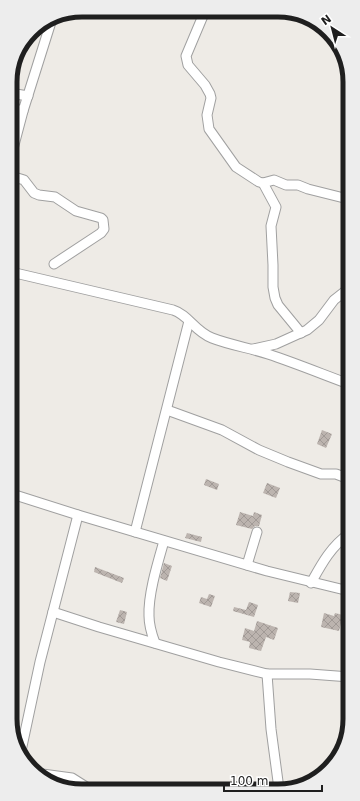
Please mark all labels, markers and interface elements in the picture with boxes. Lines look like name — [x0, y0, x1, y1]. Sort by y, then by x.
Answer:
north arrow — [312, 8, 352, 48]
text: N — [319, 12, 334, 28]
scale bar — [224, 767, 322, 793]
text: 100 m — [230, 774, 268, 788]

